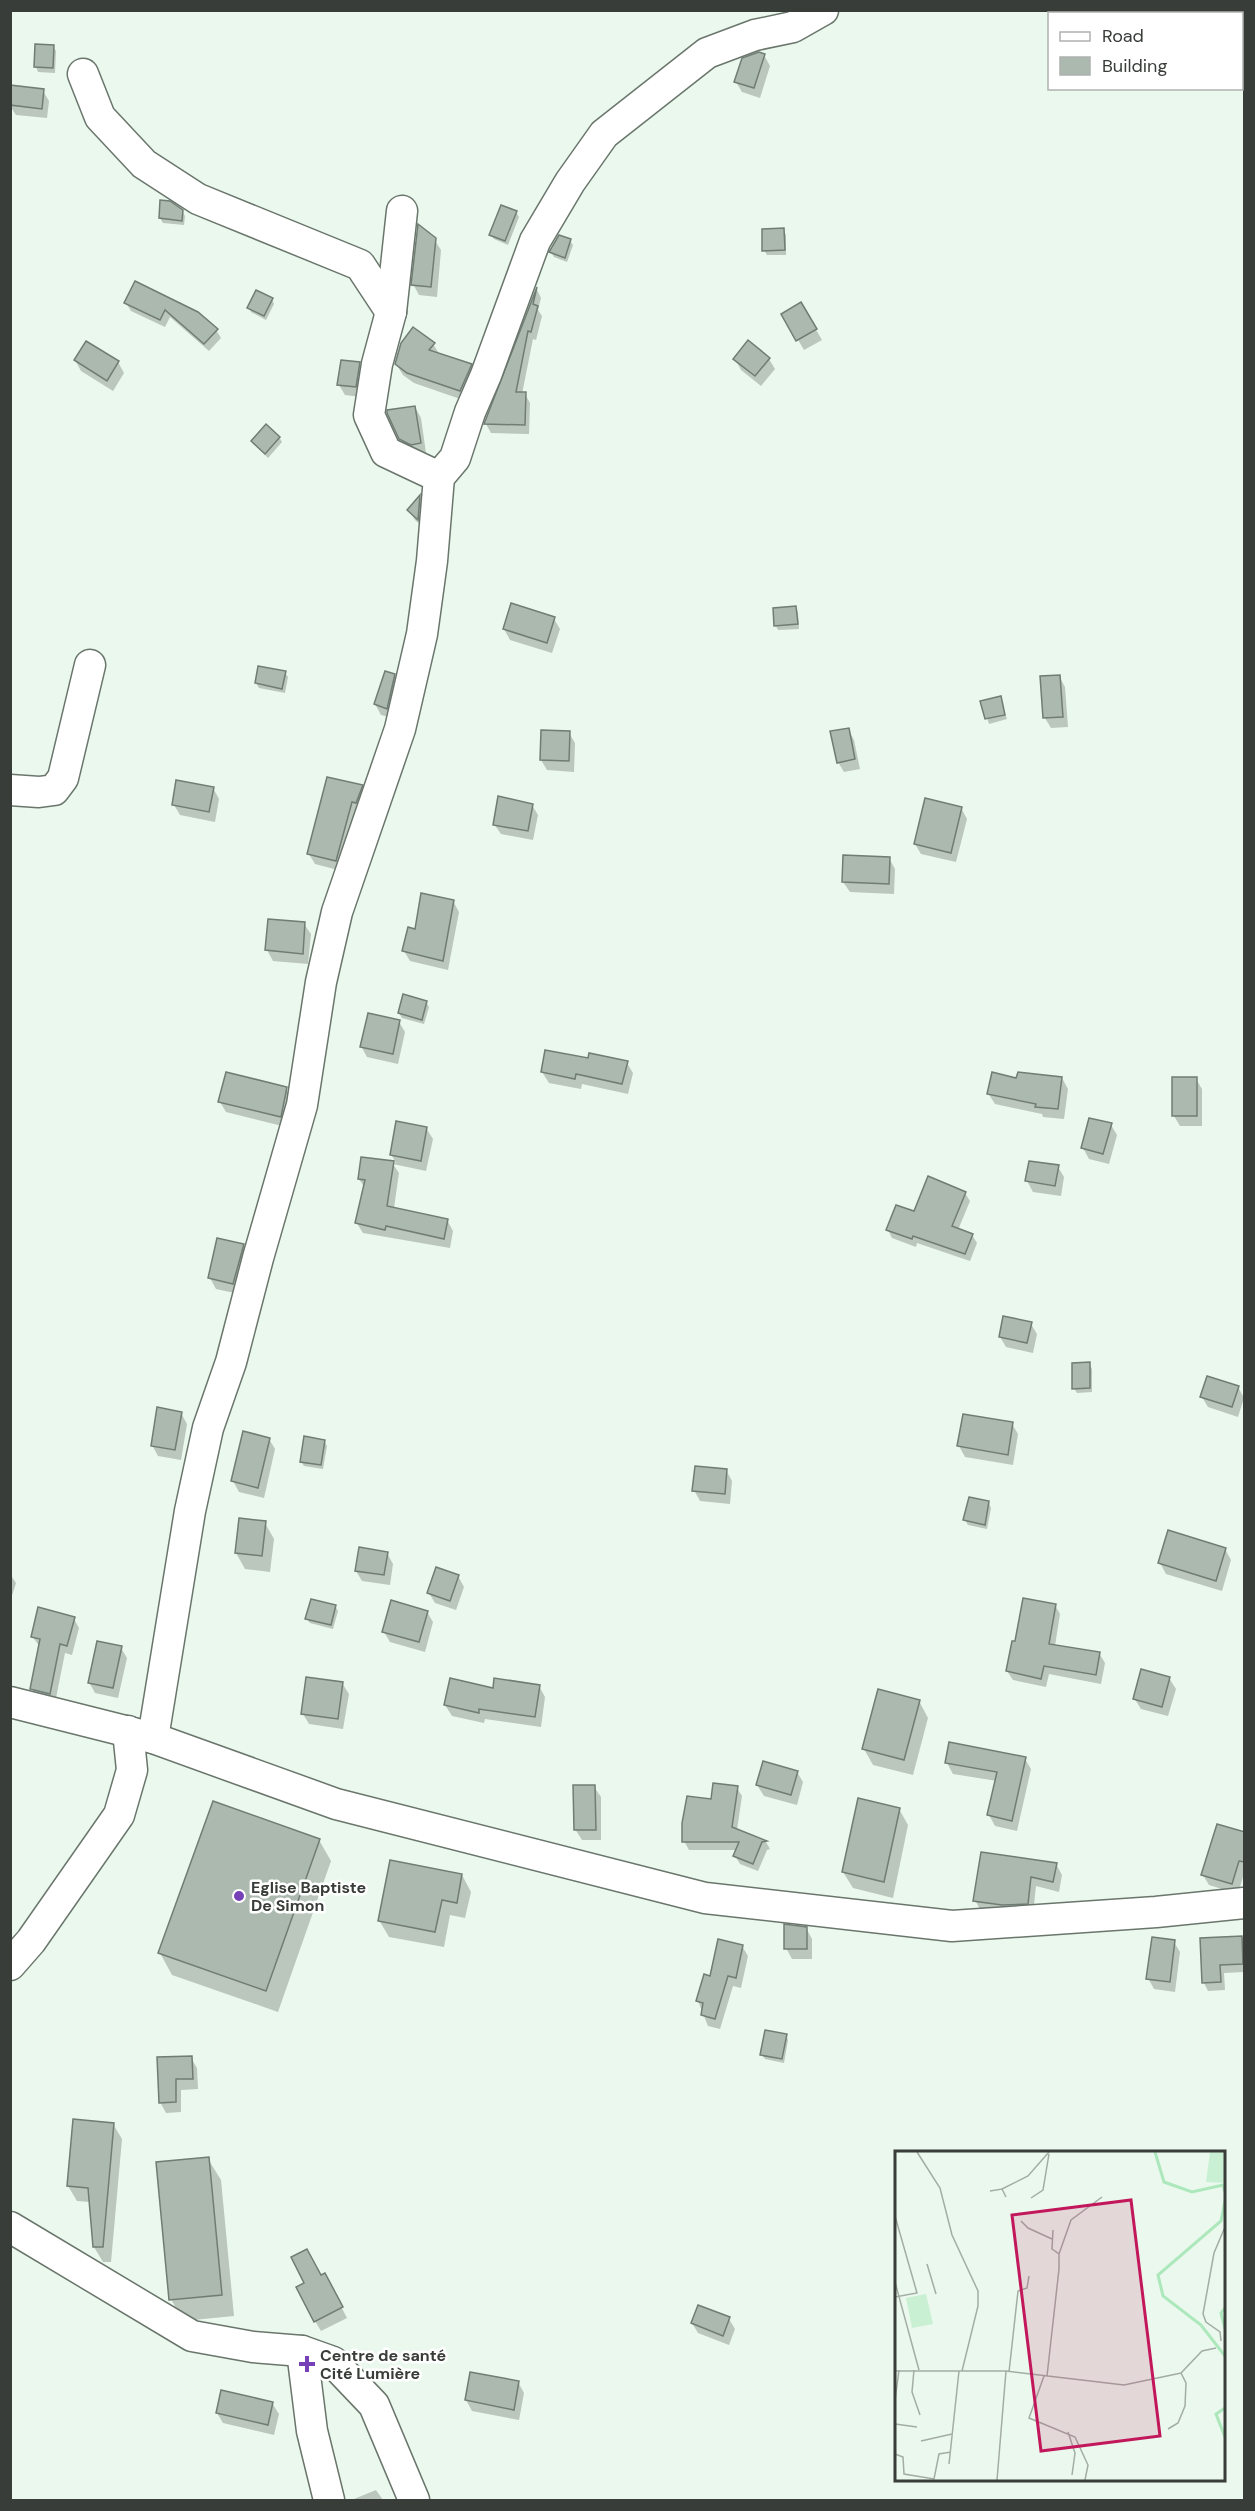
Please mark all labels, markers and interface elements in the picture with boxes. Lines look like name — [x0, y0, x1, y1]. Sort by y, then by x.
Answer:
legend — [1048, 12, 1243, 90]
text: Road — [1102, 24, 1144, 48]
text: Building — [1102, 54, 1167, 78]
place label: Eglise Baptiste De Simon — [251, 1877, 366, 1916]
marker: Eglise Baptiste De Simon — [232, 1889, 246, 1903]
inset map — [895, 2151, 1225, 2481]
place label: Centre de santé Cité Lumière — [320, 2345, 446, 2384]
marker: Centre de santé Cité Lumière — [298, 2355, 316, 2373]

